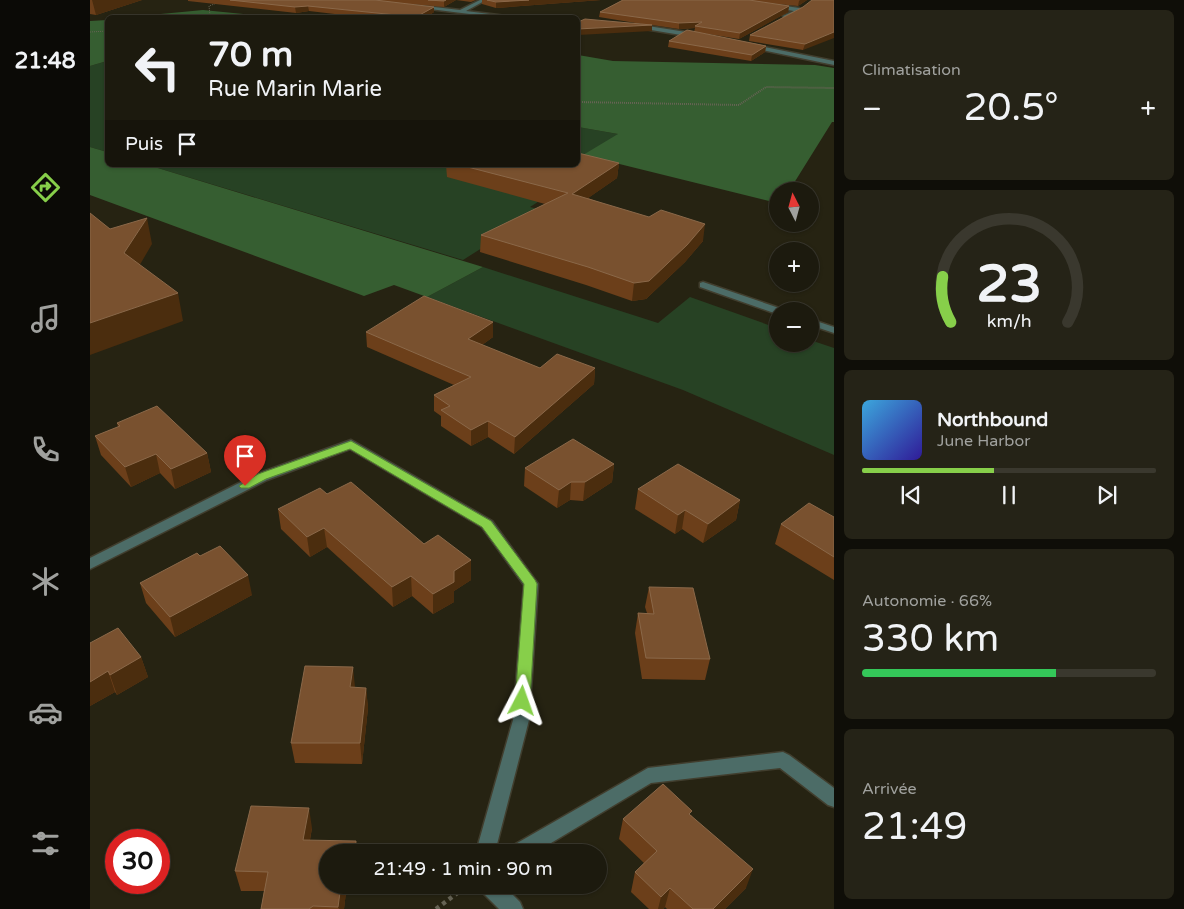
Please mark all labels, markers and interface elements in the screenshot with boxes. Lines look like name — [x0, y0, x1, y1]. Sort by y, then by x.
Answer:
text: 70 m — [208, 34, 293, 76]
icon: left — [125, 35, 190, 100]
text: 21:48 — [15, 48, 75, 74]
text: Climatisation — [862, 60, 961, 80]
text: Rue Marin Marie — [208, 76, 382, 102]
text: 20.5° — [964, 85, 1059, 131]
text: − — [862, 92, 882, 126]
text: + — [1140, 92, 1156, 126]
icon: arrive — [173, 130, 201, 158]
text: Puis — [125, 133, 163, 155]
icon: directions — [28, 170, 63, 205]
north arrow — [769, 182, 819, 232]
map controls — [769, 182, 819, 352]
button: + — [769, 242, 819, 292]
text: 23 — [976, 253, 1042, 316]
icon: music — [28, 301, 63, 336]
button: − — [769, 302, 819, 352]
text: km/h — [987, 311, 1031, 332]
text: Northbound — [937, 409, 1048, 431]
text: June Harbor — [937, 431, 1030, 451]
icon: phone — [28, 432, 63, 467]
pin — [224, 435, 266, 486]
icon: arrive — [231, 442, 259, 470]
icon: previous — [897, 481, 925, 509]
icon: pause — [995, 481, 1023, 509]
icon: next — [1093, 481, 1121, 509]
icon: climate — [28, 564, 63, 599]
text: Autonomie · 66% — [862, 591, 992, 611]
text: 330 km — [862, 616, 999, 662]
position arrow — [495, 674, 547, 726]
icon: car — [28, 695, 63, 730]
text: Arrivée — [862, 779, 917, 799]
text: 21:49 — [862, 804, 967, 850]
icon: filters — [28, 826, 63, 861]
speed limit sign: 30 — [105, 829, 170, 894]
text: 21:49 · 1 min · 90 m — [373, 858, 553, 880]

